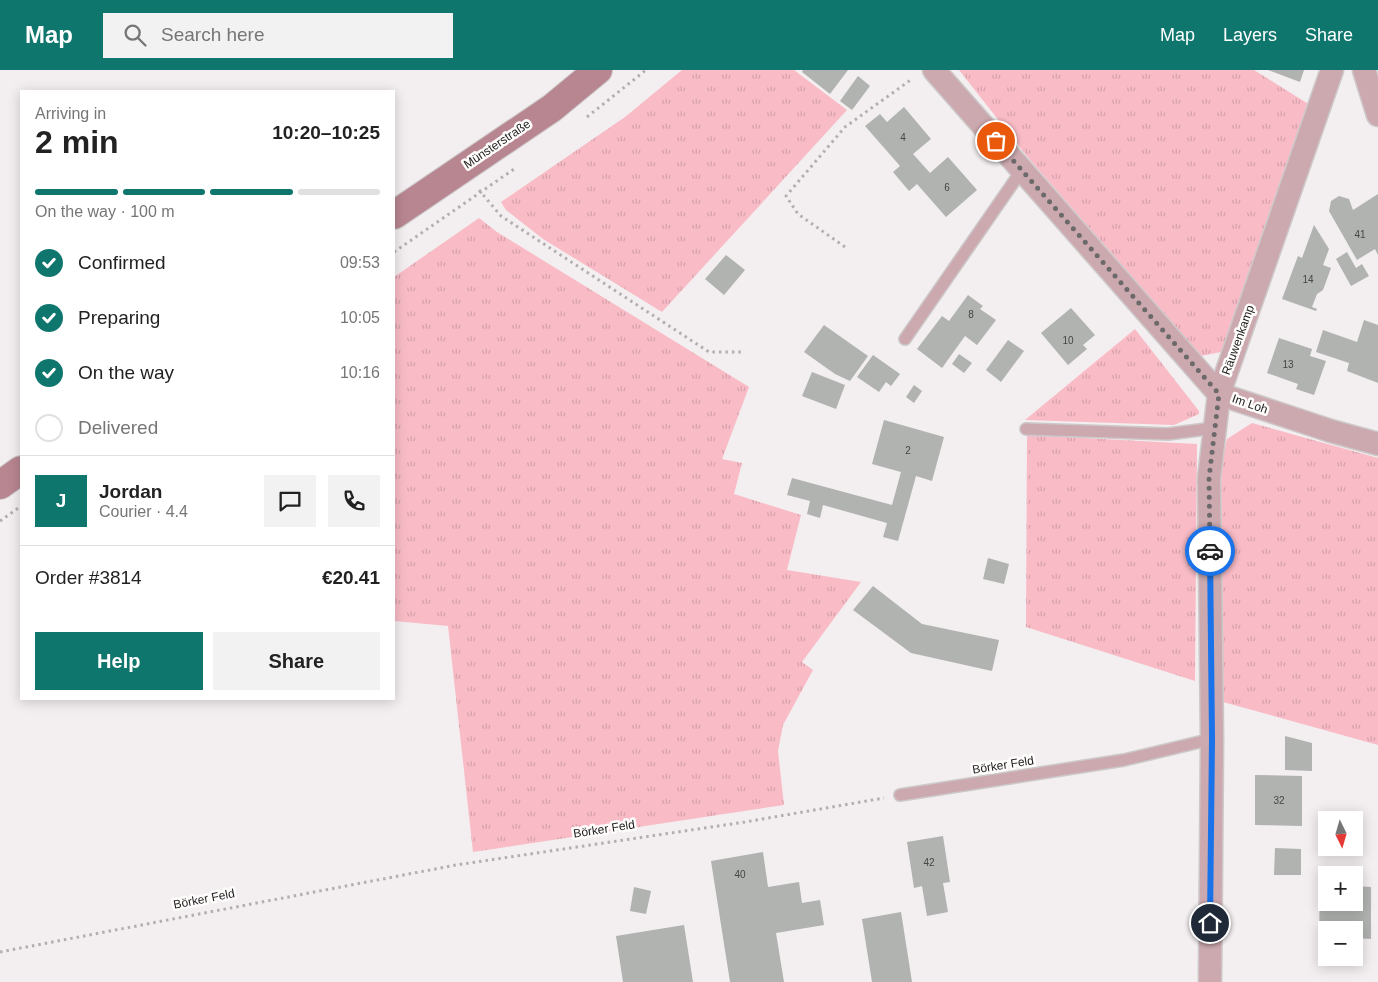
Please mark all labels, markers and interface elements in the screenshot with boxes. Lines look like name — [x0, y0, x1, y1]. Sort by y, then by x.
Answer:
search box — [103, 13, 453, 58]
text: Map — [25, 21, 73, 48]
icon: search — [121, 21, 149, 49]
text: Search here — [161, 24, 265, 45]
text: Map — [1160, 25, 1195, 45]
text: Layers — [1223, 25, 1277, 45]
text: Share — [1305, 25, 1353, 45]
text: Arriving in — [35, 105, 106, 122]
street label: Münsterstraße — [461, 116, 533, 171]
pin — [975, 120, 1017, 162]
text: 10:20–10:25 — [272, 122, 380, 143]
text: 2 min — [35, 124, 119, 160]
icon: bag — [982, 127, 1010, 155]
house number: 4 — [900, 132, 906, 143]
house number: 6 — [944, 182, 950, 193]
text: On the way · 100 m — [35, 203, 175, 220]
house number: 41 — [1354, 229, 1366, 240]
icon: check — [35, 249, 63, 277]
text: Confirmed — [78, 252, 166, 273]
text: 09:53 — [340, 254, 380, 271]
house number: 14 — [1302, 274, 1314, 285]
street label: Räuwenkamp — [1219, 303, 1257, 377]
icon: check — [35, 304, 63, 332]
text: Preparing — [78, 307, 160, 328]
text: 10:05 — [340, 309, 380, 326]
house number: 8 — [968, 309, 974, 320]
house number: 10 — [1062, 335, 1074, 346]
icon: check — [35, 359, 63, 387]
house number: 13 — [1282, 359, 1294, 370]
text: On the way — [78, 362, 174, 383]
text: 10:16 — [340, 364, 380, 381]
street label: Im Loh — [1230, 391, 1270, 417]
text: Delivered — [78, 417, 158, 438]
house number: 2 — [905, 445, 911, 456]
button: chat — [264, 475, 316, 527]
button: phone — [328, 475, 380, 527]
text: Jordan — [99, 481, 162, 502]
text: J — [56, 490, 66, 511]
text: Courier · 4.4 — [99, 503, 188, 520]
courier — [1185, 526, 1235, 576]
icon: car — [1196, 537, 1224, 565]
text: Order #3814 — [35, 567, 142, 588]
text: €20.41 — [322, 567, 380, 588]
button: Help — [35, 632, 203, 690]
button: Share — [213, 632, 380, 690]
street label: Börker Feld — [971, 753, 1035, 777]
house number: 32 — [1273, 795, 1285, 806]
north arrow — [1318, 811, 1362, 856]
map controls — [1318, 811, 1363, 966]
street label: Börker Feld — [572, 817, 636, 841]
house number: 42 — [923, 857, 935, 868]
button: + — [1318, 866, 1363, 911]
house number: 40 — [734, 869, 746, 880]
street label: Börker Feld — [172, 886, 236, 912]
pin — [1189, 902, 1231, 944]
icon: home — [1196, 909, 1224, 937]
button: − — [1318, 921, 1363, 966]

